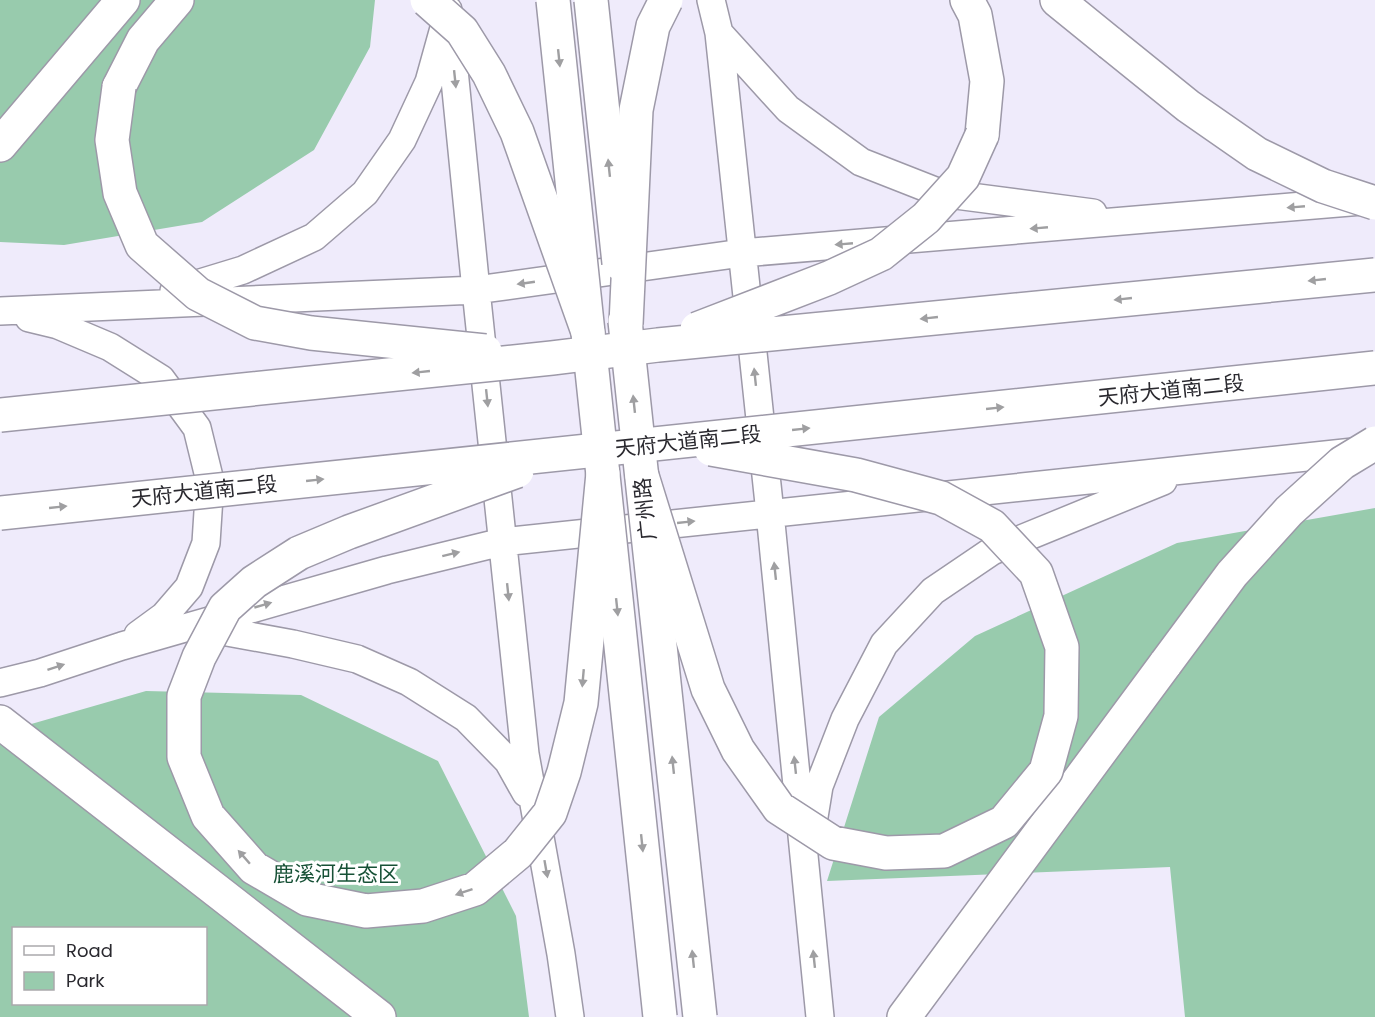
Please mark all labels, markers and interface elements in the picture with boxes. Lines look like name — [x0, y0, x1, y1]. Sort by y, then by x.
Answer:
one-way arrow — [554, 49, 564, 68]
one-way arrow — [450, 70, 460, 89]
one-way arrow — [604, 159, 614, 178]
one-way arrow — [1286, 202, 1305, 212]
one-way arrow — [1029, 223, 1048, 233]
one-way arrow — [835, 239, 854, 249]
one-way arrow — [1307, 275, 1326, 285]
one-way arrow — [516, 278, 535, 287]
one-way arrow — [1113, 294, 1132, 304]
one-way arrow — [919, 313, 938, 323]
one-way arrow — [412, 367, 431, 376]
one-way arrow — [750, 367, 760, 386]
street label: 天府大道南二段 — [1096, 368, 1246, 412]
one-way arrow — [482, 389, 492, 408]
one-way arrow — [629, 394, 639, 413]
one-way arrow — [986, 403, 1005, 413]
street label: 天府大道南二段 — [613, 419, 763, 463]
one-way arrow — [792, 424, 811, 434]
street label: 天府大道南二段 — [129, 469, 279, 513]
one-way arrow — [305, 475, 324, 485]
street label: 广州路 — [627, 476, 663, 542]
one-way arrow — [49, 502, 68, 512]
one-way arrow — [676, 517, 695, 527]
one-way arrow — [442, 549, 461, 559]
one-way arrow — [770, 561, 780, 580]
one-way arrow — [503, 583, 513, 602]
one-way arrow — [612, 598, 622, 617]
one-way arrow — [254, 600, 272, 610]
one-way arrow — [47, 662, 65, 672]
one-way arrow — [578, 668, 588, 687]
one-way arrow — [668, 755, 677, 774]
one-way arrow — [790, 755, 800, 774]
one-way arrow — [637, 833, 647, 852]
one-way arrow — [238, 850, 251, 865]
park label: 鹿溪河生态区 — [273, 859, 399, 888]
one-way arrow — [542, 859, 551, 878]
one-way arrow — [455, 888, 473, 898]
legend — [12, 927, 207, 1005]
text: Road — [66, 938, 113, 963]
one-way arrow — [688, 949, 698, 968]
one-way arrow — [809, 949, 819, 968]
text: Park — [66, 968, 105, 993]

